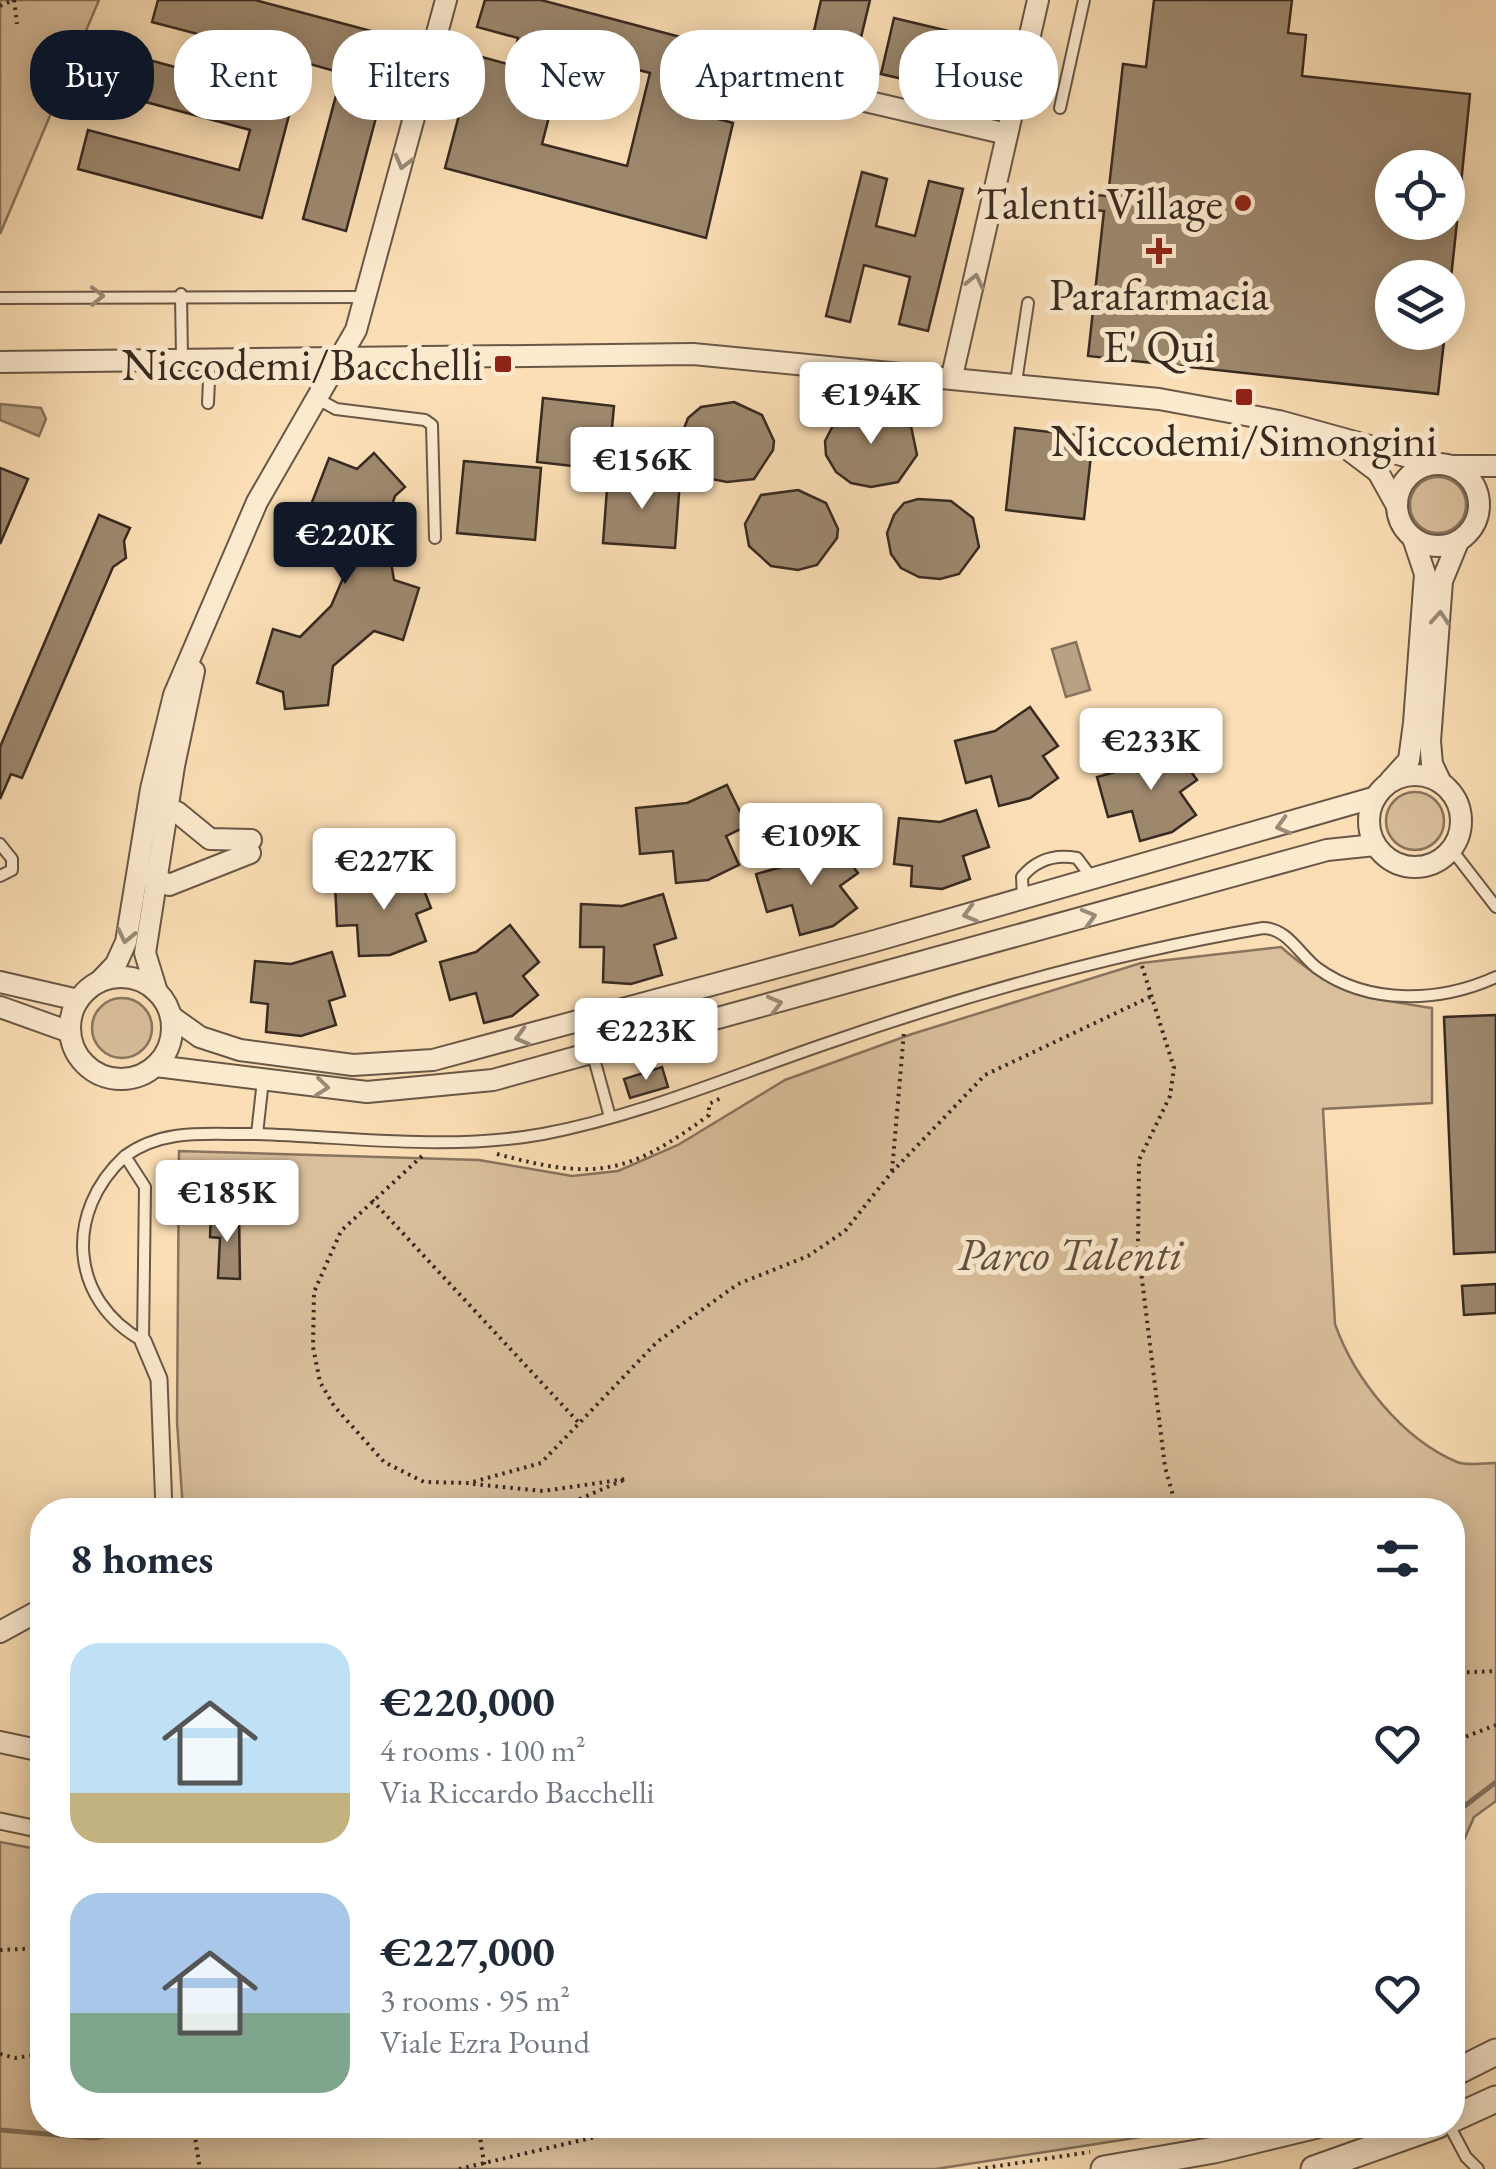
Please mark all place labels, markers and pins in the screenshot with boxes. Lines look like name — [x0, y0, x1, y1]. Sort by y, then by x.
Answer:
place label: Talenti Village — [976, 174, 1223, 232]
marker: Talenti Village — [1232, 192, 1254, 214]
marker: Parafarmacia E' Qui — [1148, 240, 1170, 262]
place label: Parafarmacia E' Qui — [1049, 265, 1269, 375]
place label: Niccodemi/Bacchelli — [121, 335, 483, 393]
marker: Niccodemi/Bacchelli — [492, 353, 514, 375]
pin: €194K — [801, 362, 941, 447]
marker: Niccodemi/Simongini — [1233, 386, 1255, 408]
place label: Niccodemi/Simongini — [1051, 411, 1437, 469]
pin: €156K — [572, 427, 712, 512]
pin: €220K — [275, 502, 415, 587]
pin: €233K — [1081, 708, 1221, 793]
pin: €109K — [741, 803, 881, 888]
pin: €227K — [314, 828, 454, 913]
pin: €223K — [576, 998, 716, 1083]
pin: €185K — [157, 1160, 297, 1245]

